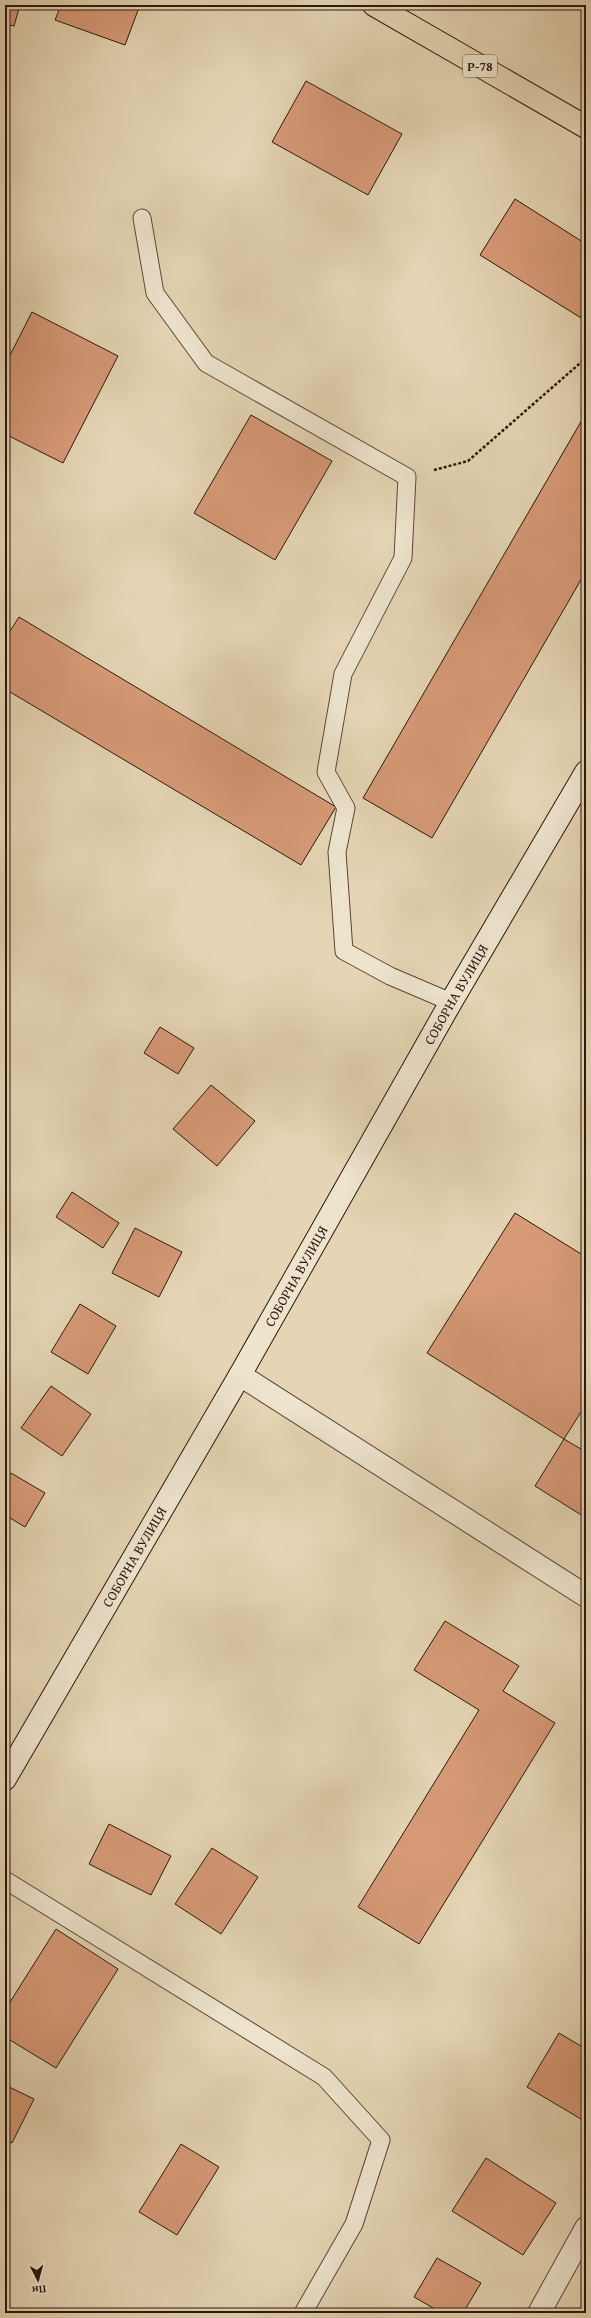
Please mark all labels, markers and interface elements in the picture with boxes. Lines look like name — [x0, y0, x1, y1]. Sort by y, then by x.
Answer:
road number: Р-78 — [463, 55, 497, 77]
street label: СОБОРНА ВУЛИЦЯ — [419, 940, 493, 1048]
street label: СОБОРНА ВУЛИЦЯ — [259, 1222, 332, 1330]
street label: СОБОРНА ВУЛИЦЯ — [97, 1503, 171, 1611]
north arrow — [18, 2260, 58, 2300]
text: Пн — [31, 2281, 47, 2299]

